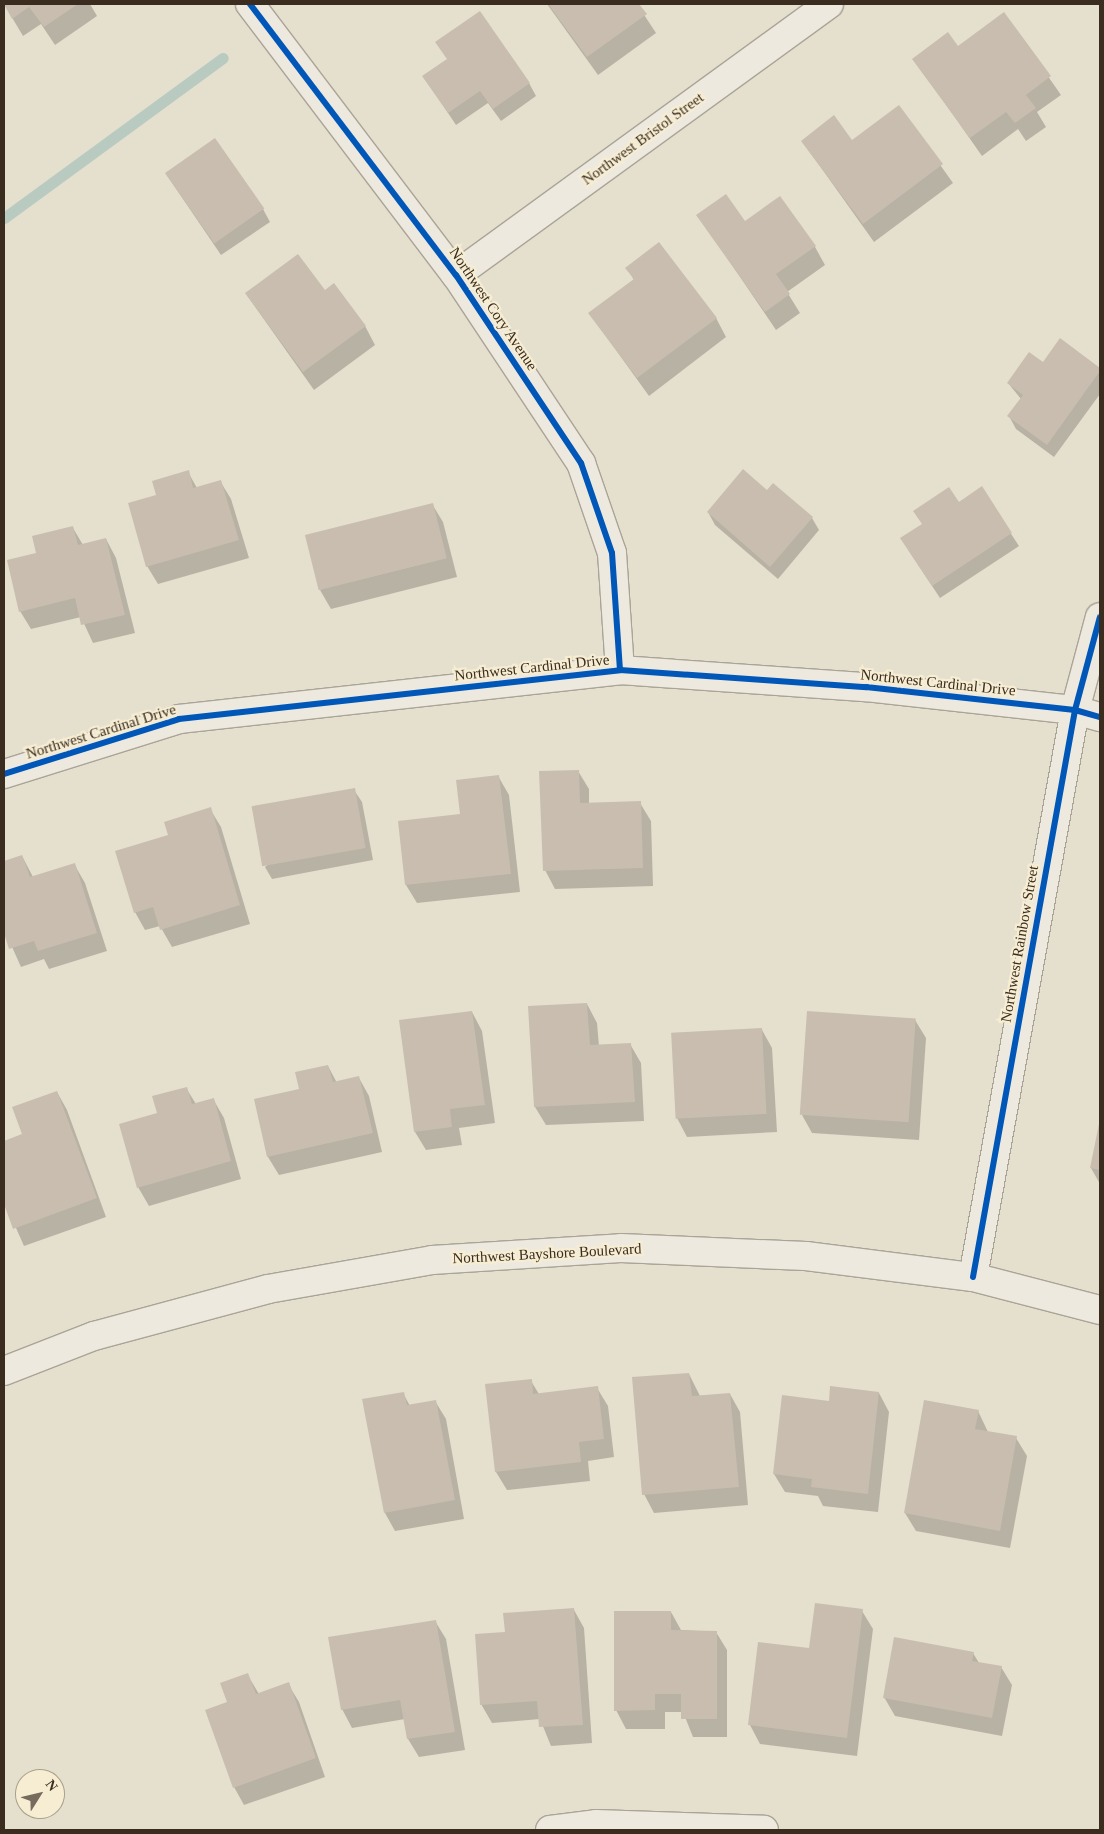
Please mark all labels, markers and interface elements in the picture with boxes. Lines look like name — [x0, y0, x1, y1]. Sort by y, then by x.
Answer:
street label: Northwest Bristol Street — [579, 89, 707, 189]
street label: Northwest Cory Avenue — [445, 244, 541, 374]
street label: Northwest Cardinal Drive — [454, 651, 610, 685]
street label: Northwest Cardinal Drive — [860, 666, 1016, 700]
street label: Northwest Cardinal Drive — [24, 701, 178, 763]
street label: Northwest Rainbow Street — [997, 864, 1043, 1024]
street label: Northwest Bayshore Boulevard — [452, 1240, 642, 1268]
north arrow — [15, 1769, 65, 1819]
text: N — [43, 1777, 61, 1794]

